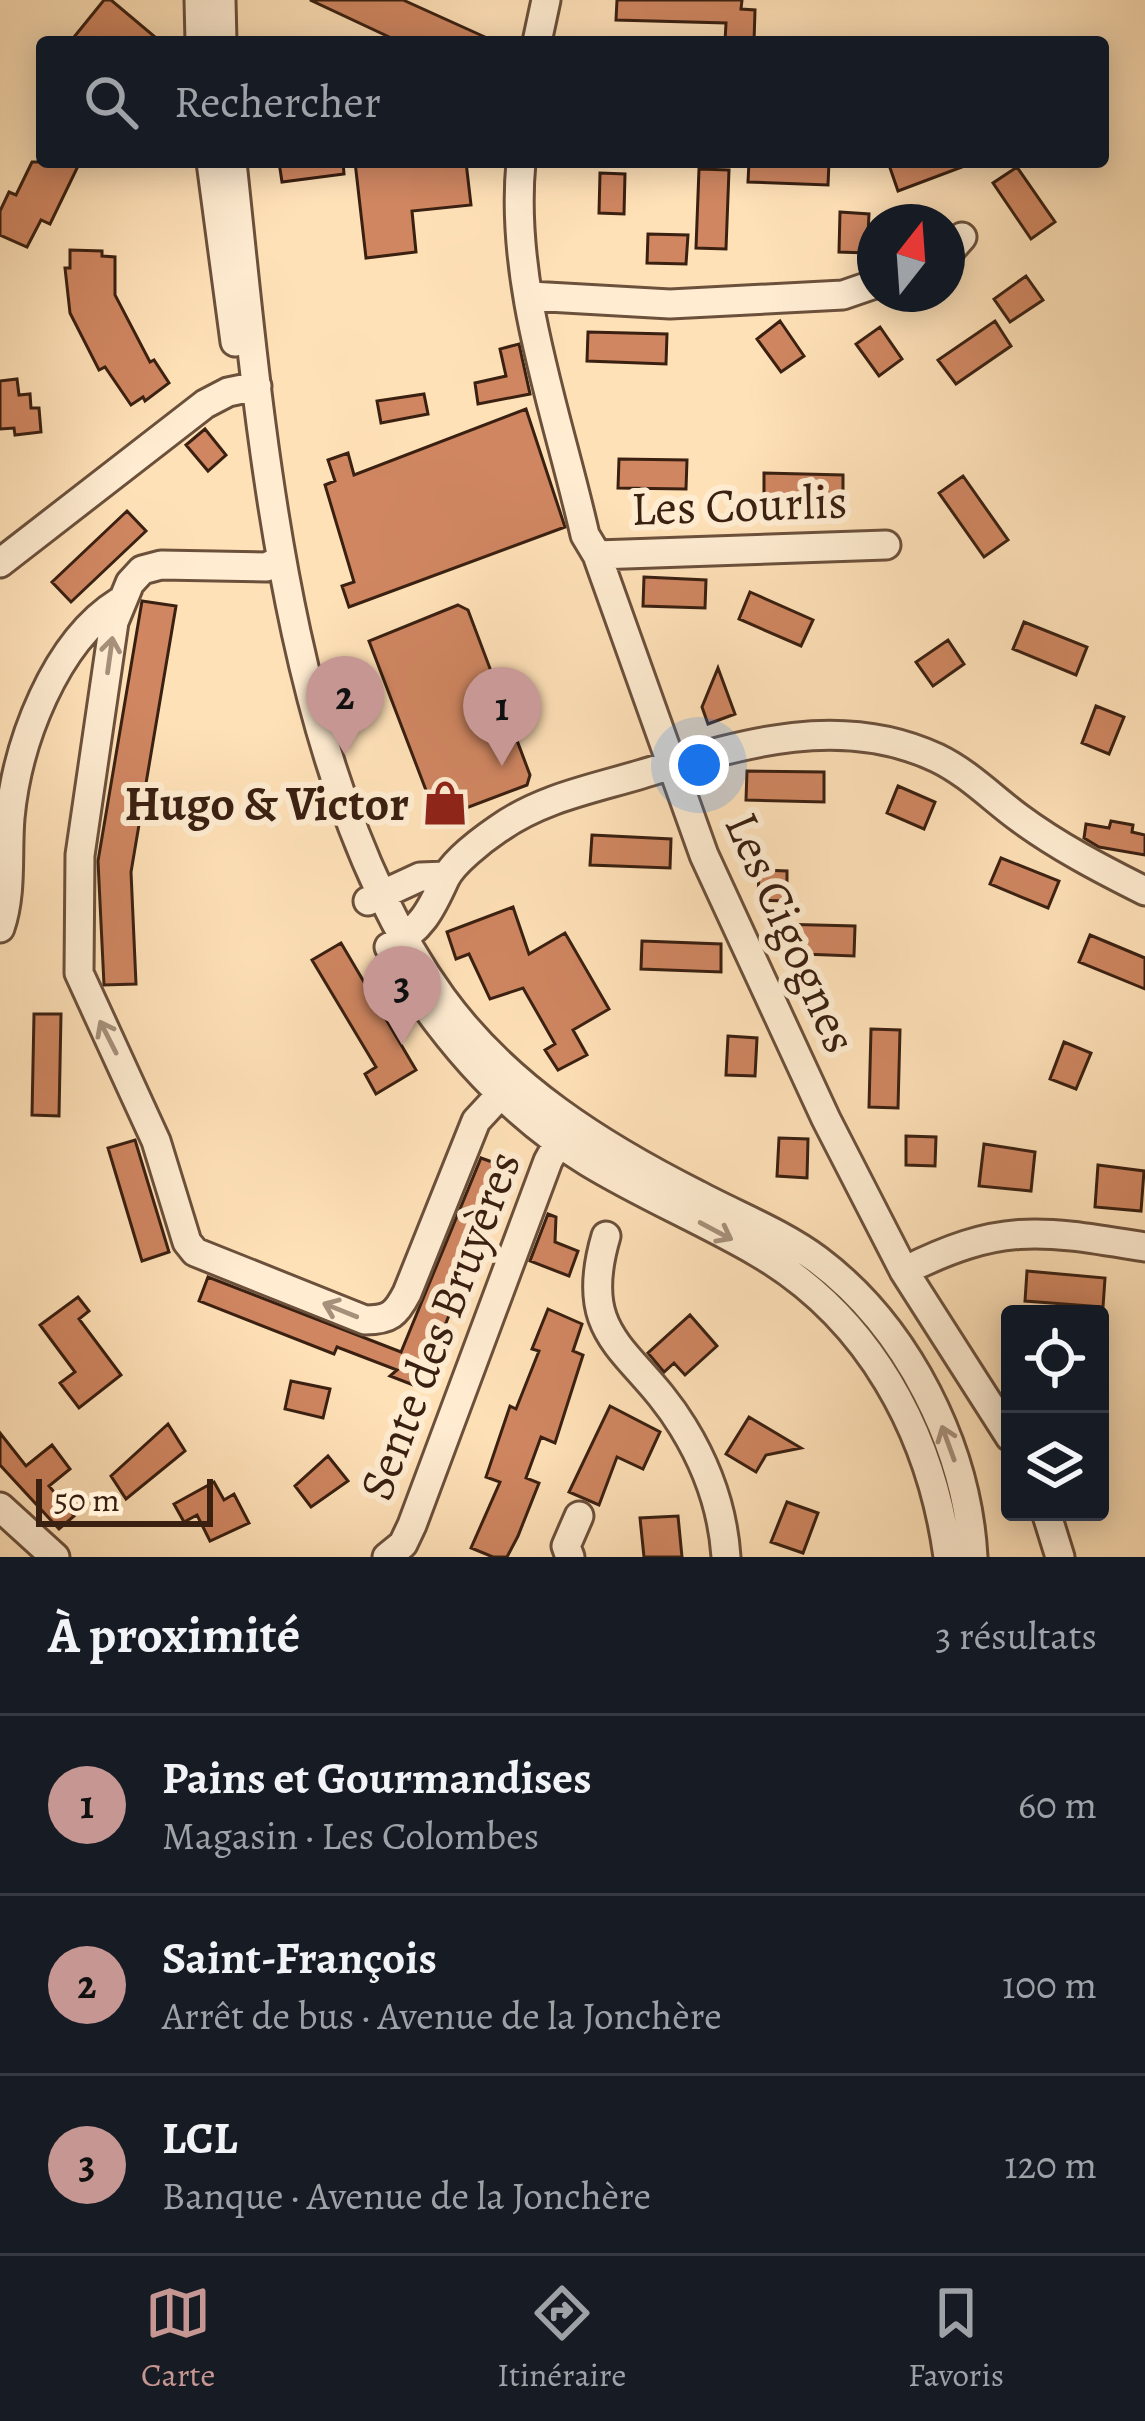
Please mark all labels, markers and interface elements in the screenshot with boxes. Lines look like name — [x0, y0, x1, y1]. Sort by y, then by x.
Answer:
search box — [36, 36, 1109, 168]
icon: search — [78, 69, 144, 135]
text: Rechercher — [174, 71, 381, 133]
north arrow — [857, 204, 965, 312]
street label: Les Courlis — [630, 468, 848, 542]
one-way arrow — [99, 637, 122, 676]
pin: 2 — [306, 656, 384, 755]
pin: 1 — [463, 667, 541, 766]
your location — [669, 735, 729, 795]
place label: Hugo & Victor — [124, 771, 409, 837]
shop icon: Hugo & Victor — [420, 778, 470, 828]
street label: Les Cigognes — [709, 802, 873, 1063]
pin: 3 — [363, 946, 441, 1045]
one-way arrow — [96, 1019, 119, 1055]
street label: Sente des Bruyères — [343, 1141, 537, 1509]
one-way arrow — [698, 1220, 733, 1243]
one-way arrow — [323, 1298, 360, 1319]
map controls — [1001, 1305, 1109, 1521]
button: locate — [1001, 1305, 1109, 1413]
button: layers — [1001, 1413, 1109, 1521]
one-way arrow — [936, 1426, 957, 1463]
scale bar — [36, 1473, 213, 1526]
text: 50 m — [54, 1477, 120, 1522]
text: À proximité — [48, 1600, 300, 1670]
text: 3 résultats — [935, 1609, 1097, 1662]
text: Pains et Gourmandises — [162, 1747, 592, 1809]
text: 1 — [80, 1778, 94, 1831]
text: 60 m — [1018, 1778, 1097, 1831]
text: Magasin · Les Colombes — [162, 1809, 539, 1862]
text: Saint-François — [162, 1927, 437, 1989]
text: 2 — [78, 1958, 96, 2011]
text: 100 m — [1002, 1958, 1097, 2011]
text: Arrêt de bus · Avenue de la Jonchère — [162, 1989, 722, 2042]
text: LCL — [162, 2107, 237, 2169]
text: 3 — [79, 2138, 95, 2191]
text: 120 m — [1004, 2138, 1097, 2191]
text: Banque · Avenue de la Jonchère — [162, 2169, 651, 2222]
tab: Carte — [141, 2280, 215, 2397]
tab: Itinéraire — [497, 2280, 626, 2397]
tab: Favoris — [908, 2280, 1004, 2397]

